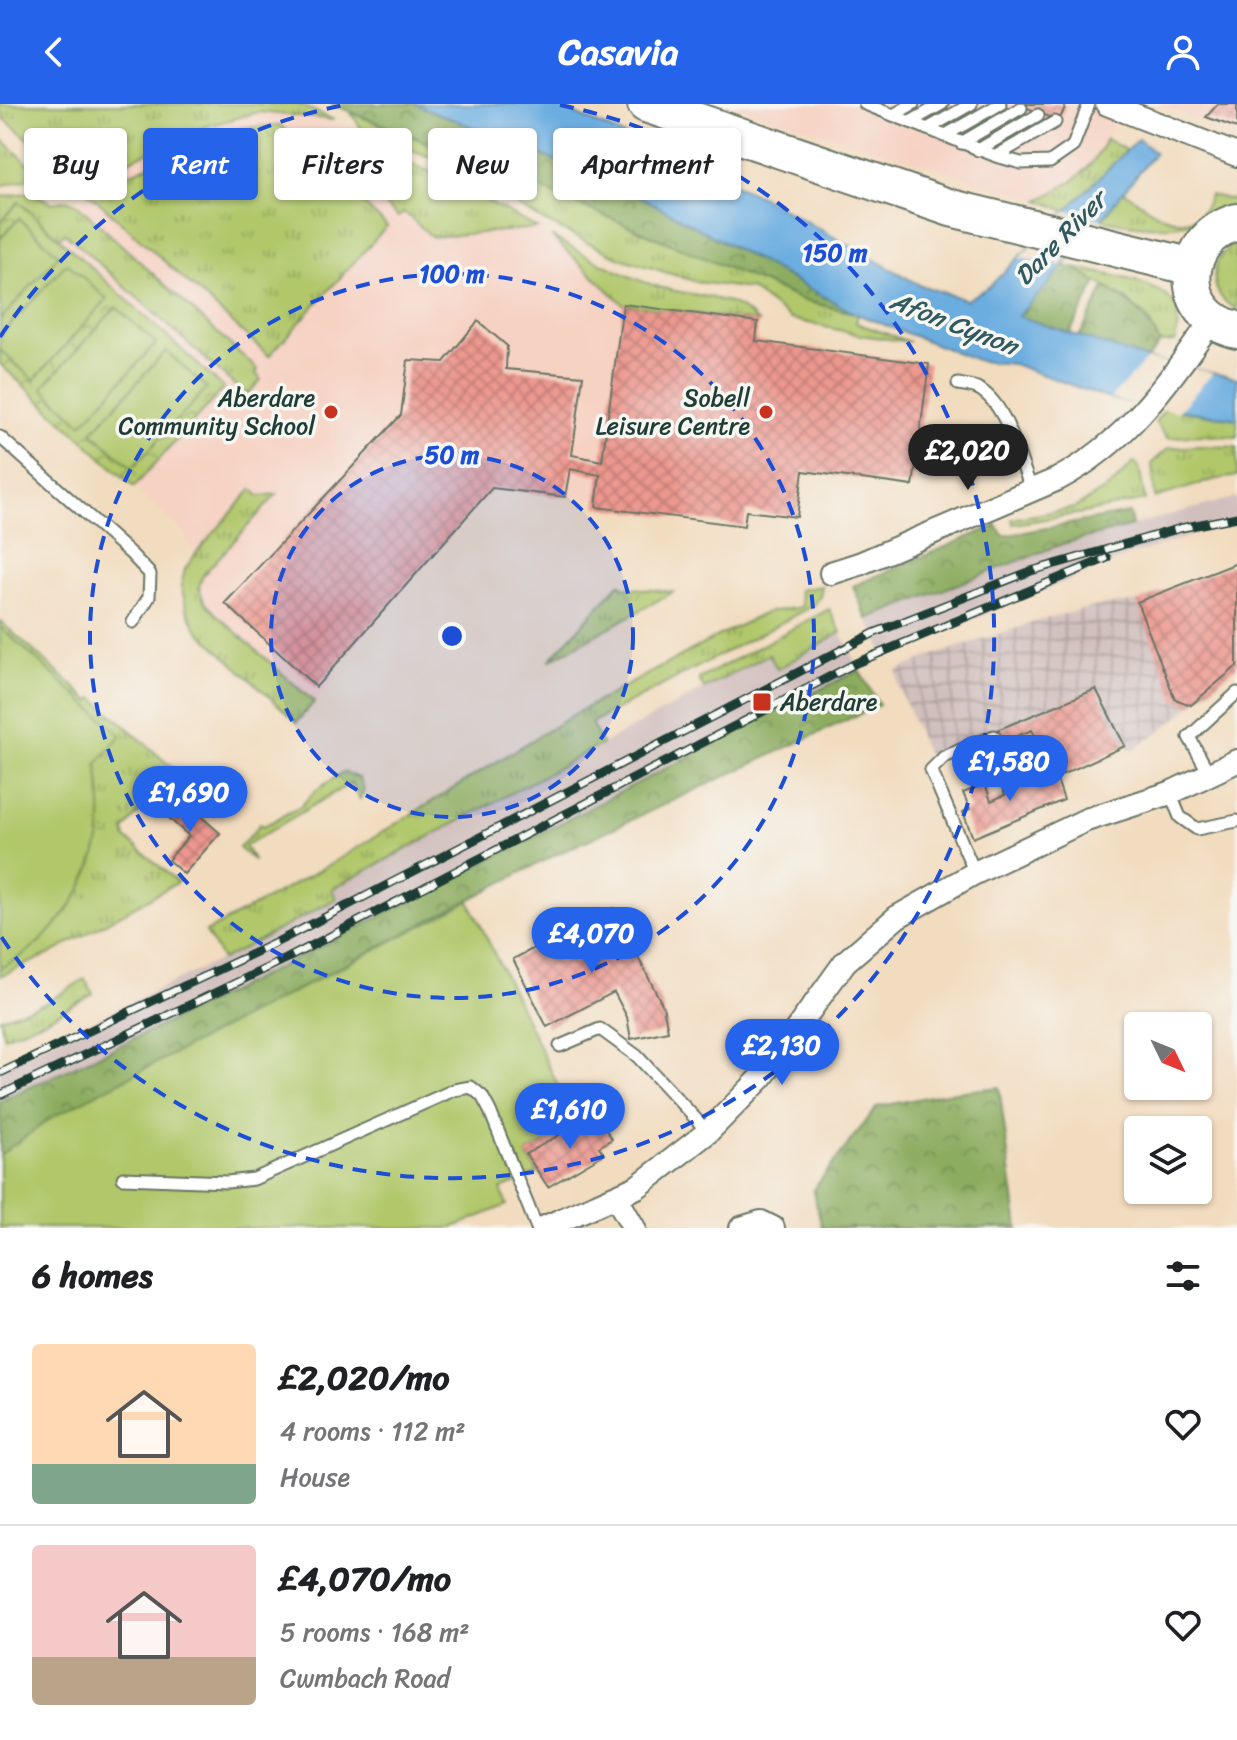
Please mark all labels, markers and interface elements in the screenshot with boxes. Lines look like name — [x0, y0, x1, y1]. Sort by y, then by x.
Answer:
text: Casavia — [559, 20, 678, 84]
icon: back — [32, 30, 76, 74]
icon: person — [1161, 30, 1205, 74]
chip: Buy — [24, 128, 127, 200]
chip: Rent — [143, 128, 258, 200]
chip: Filters — [274, 128, 412, 200]
chip: New — [428, 128, 537, 200]
chip: Apartment — [553, 128, 741, 200]
water label: Dare River — [1002, 176, 1121, 297]
text: 150 m — [803, 232, 868, 274]
text: 100 m — [419, 253, 485, 295]
water label: Afon Cynon — [883, 277, 1027, 369]
place label: Aberdare Community School — [118, 377, 316, 447]
place label: Sobell Leisure Centre — [595, 377, 751, 447]
marker: Aberdare Community School — [322, 403, 340, 421]
marker: Sobell Leisure Centre — [757, 403, 775, 421]
pin: £2,020 — [903, 424, 1033, 492]
text: £2,020 — [926, 427, 1010, 473]
text: 50 m — [425, 434, 480, 476]
centre of rings — [438, 622, 466, 650]
place label: Aberdare — [779, 681, 878, 723]
marker: Aberdare — [751, 691, 773, 713]
pin: £1,580 — [945, 735, 1075, 803]
text: £1,580 — [970, 738, 1050, 784]
pin: £1,690 — [125, 766, 255, 834]
text: £1,690 — [150, 769, 230, 815]
pin: £4,070 — [527, 907, 657, 975]
text: £4,070 — [550, 910, 634, 956]
north arrow — [1124, 1012, 1212, 1100]
map controls — [1124, 1012, 1212, 1204]
pin: £2,130 — [717, 1019, 847, 1087]
text: £2,130 — [743, 1022, 821, 1068]
pin: £1,610 — [505, 1083, 635, 1151]
text: £1,610 — [533, 1086, 607, 1132]
button: layers — [1124, 1116, 1212, 1204]
text: 6 homes — [32, 1246, 153, 1306]
icon: filters — [1161, 1254, 1205, 1298]
text: £2,020/mo — [280, 1348, 450, 1408]
icon: home — [96, 1376, 192, 1472]
icon: heart — [1161, 1402, 1205, 1446]
text: 4 rooms · 112 m² — [280, 1408, 465, 1454]
text: House — [280, 1454, 350, 1500]
text: £4,070/mo — [280, 1549, 451, 1609]
icon: home — [96, 1577, 192, 1673]
icon: heart — [1161, 1603, 1205, 1647]
text: 5 rooms · 168 m² — [280, 1609, 469, 1655]
text: Cwmbach Road — [280, 1655, 450, 1701]

